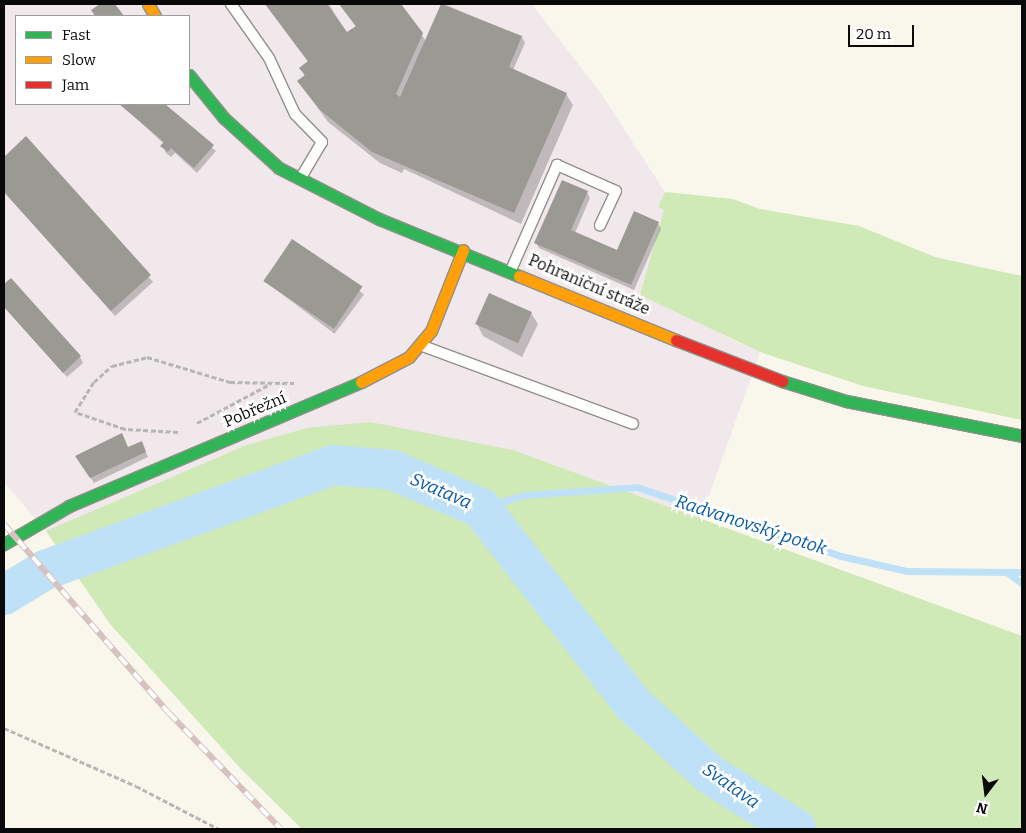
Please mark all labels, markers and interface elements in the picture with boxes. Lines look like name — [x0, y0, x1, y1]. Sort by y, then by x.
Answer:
legend — [15, 15, 190, 105]
scale bar — [851, 15, 917, 47]
text: 20 m — [856, 25, 891, 43]
text: Fast — [62, 26, 91, 44]
text: Slow — [62, 51, 96, 69]
text: Jam — [62, 76, 89, 94]
street label: Pohraniční stráže — [525, 251, 653, 319]
street label: Pobřežní — [221, 388, 289, 432]
water label: Svatava — [407, 468, 475, 514]
water label: Radvanovský potok — [673, 490, 829, 560]
water label: Svatava — [698, 759, 764, 813]
north arrow — [961, 768, 1011, 818]
text: N — [975, 798, 989, 818]

